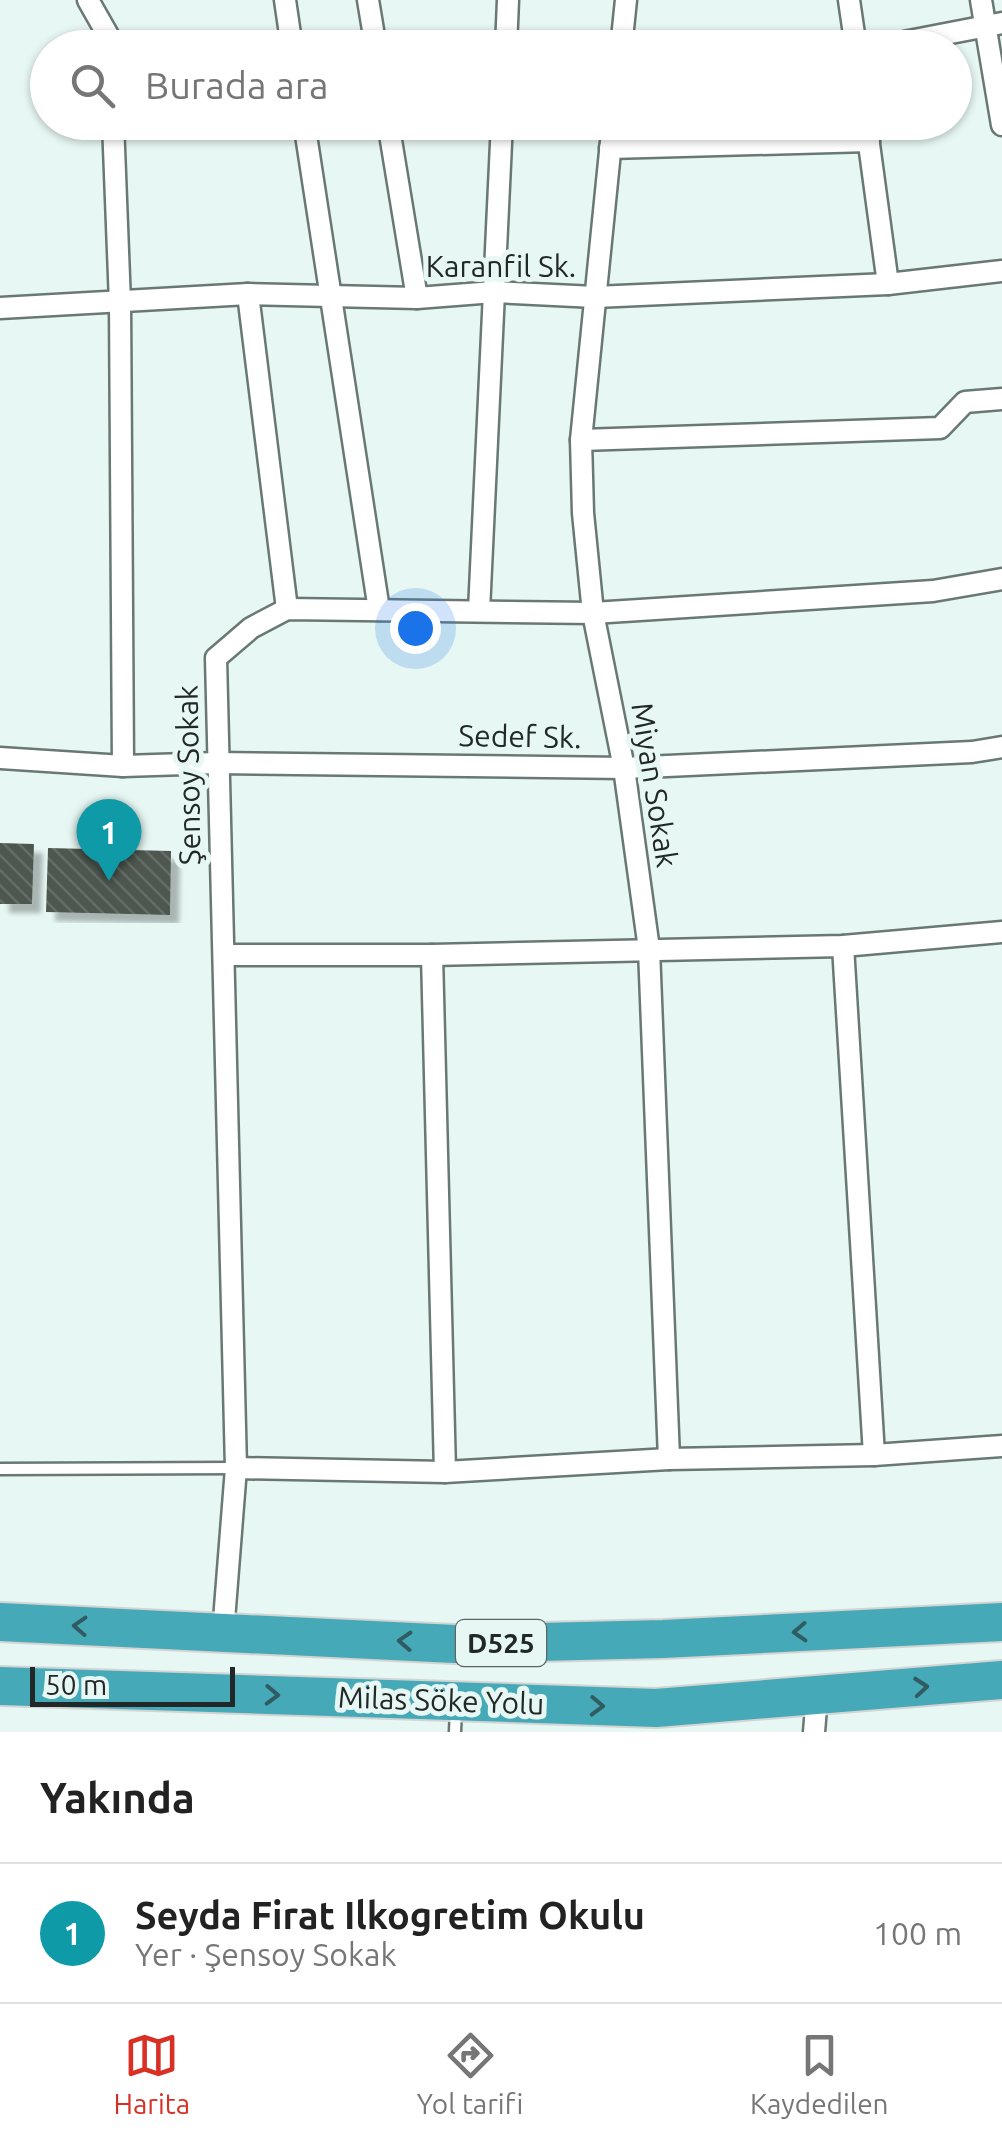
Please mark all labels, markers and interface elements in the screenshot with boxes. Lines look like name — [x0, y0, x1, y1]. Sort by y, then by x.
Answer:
search box — [30, 30, 972, 140]
icon: search — [65, 58, 120, 113]
text: Burada ara — [145, 64, 329, 106]
street label: Karanfil Sk. — [426, 249, 576, 283]
your location — [390, 603, 441, 654]
street label: Şensoy Sokak — [169, 685, 207, 865]
street label: Miyan Sokak — [625, 700, 685, 870]
street label: Sedef Sk. — [458, 718, 582, 754]
pin: 1 — [76, 798, 142, 881]
one-way arrow — [72, 1616, 88, 1637]
road number: D525 — [456, 1620, 546, 1666]
one-way arrow — [791, 1621, 807, 1642]
one-way arrow — [397, 1631, 413, 1652]
scale bar — [30, 1662, 235, 1706]
text: 50 m — [45, 1669, 107, 1700]
one-way arrow — [914, 1677, 930, 1699]
street label: Milas Söke Yolu — [337, 1679, 545, 1721]
one-way arrow — [265, 1685, 281, 1706]
one-way arrow — [590, 1696, 606, 1717]
text: Yakında — [40, 1774, 195, 1821]
text: Seyda Firat Ilkogretim Okulu — [135, 1894, 645, 1936]
text: 1 — [63, 1915, 82, 1951]
text: 100 m — [873, 1915, 962, 1951]
text: Yer · Şensoy Sokak — [135, 1936, 397, 1972]
tab: Harita — [113, 2028, 190, 2119]
tab: Yol tarifi — [417, 2028, 523, 2119]
tab: Kaydedilen — [750, 2028, 889, 2119]

